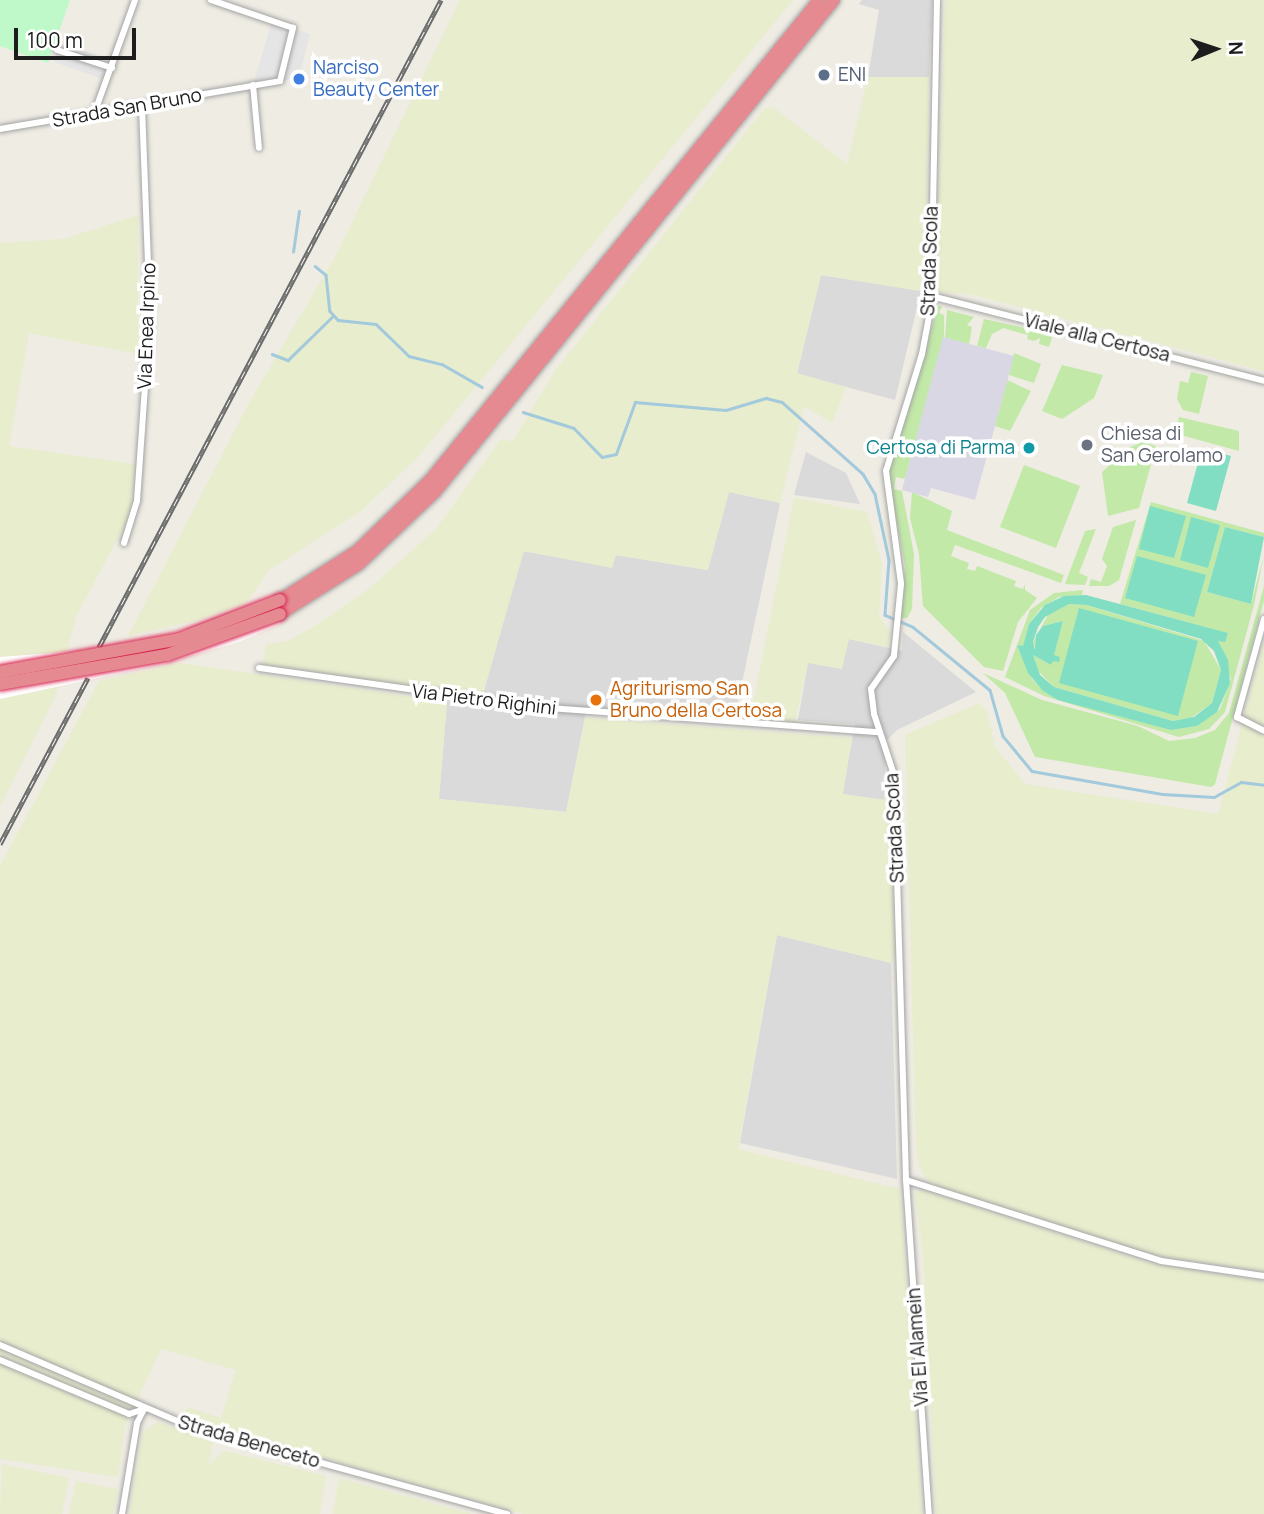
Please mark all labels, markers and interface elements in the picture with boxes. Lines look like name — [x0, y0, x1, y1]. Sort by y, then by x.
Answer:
scale bar — [18, 14, 140, 58]
north arrow — [1180, 14, 1250, 84]
text: 100 m — [27, 26, 83, 54]
text: N — [1223, 41, 1249, 56]
place label: Narciso Beauty Center — [313, 57, 439, 101]
place label: ENI — [838, 64, 866, 86]
marker: ENI — [816, 67, 832, 83]
marker: Narciso Beauty Center — [291, 71, 307, 87]
street label: Strada San Bruno — [50, 84, 204, 132]
street label: Strada Scola — [917, 206, 943, 316]
street label: Via Enea Irpino — [133, 262, 161, 390]
street label: Viale alla Certosa — [1022, 309, 1172, 367]
place label: Chiesa di San Gerolamo — [1101, 423, 1223, 467]
place label: Certosa di Parma — [866, 437, 1015, 459]
marker: Chiesa di San Gerolamo — [1079, 437, 1095, 453]
marker: Certosa di Parma — [1021, 440, 1037, 456]
place label: Agriturismo San Bruno della Certosa — [610, 678, 782, 722]
street label: Via Pietro Righini — [410, 680, 558, 720]
marker: Agriturismo San Bruno della Certosa — [588, 692, 604, 708]
street label: Strada Scola — [881, 772, 909, 884]
street label: Via El Alamein — [902, 1287, 934, 1407]
street label: Strada Beneceto — [175, 1411, 323, 1473]

